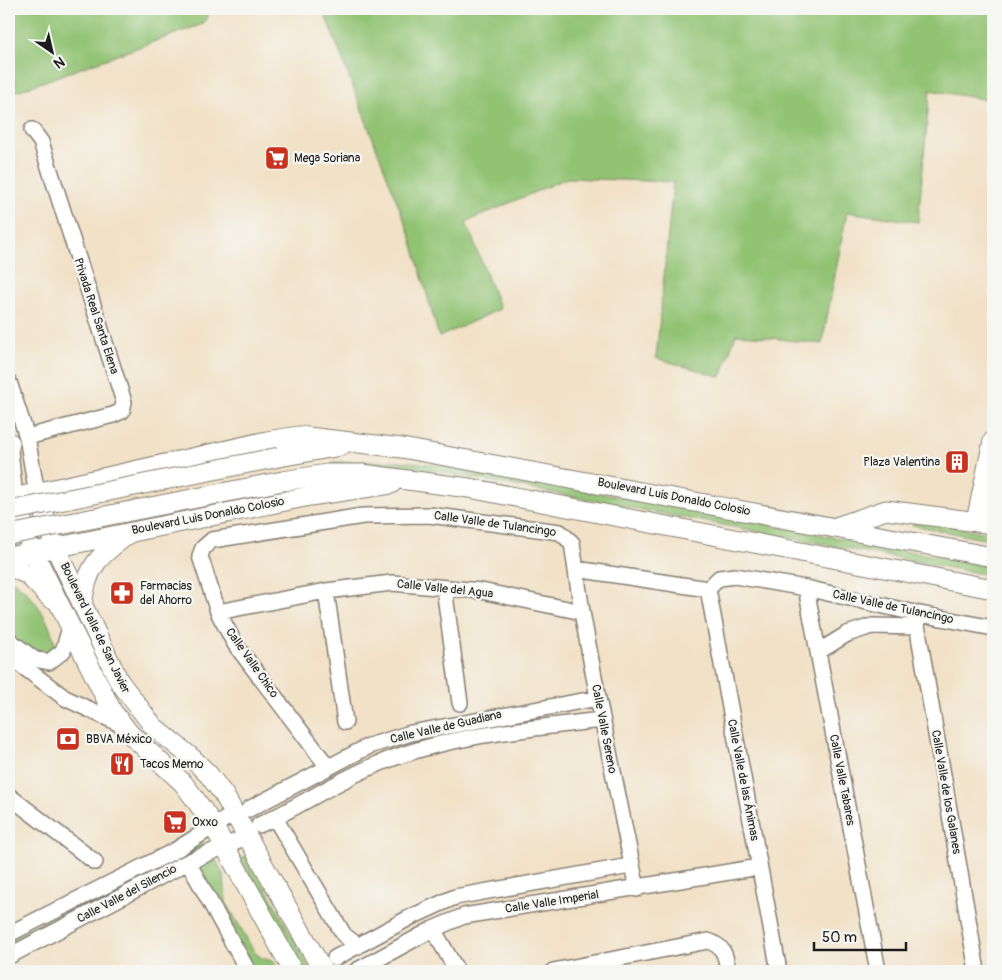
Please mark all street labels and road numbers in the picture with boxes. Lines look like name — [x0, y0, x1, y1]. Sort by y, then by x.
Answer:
street label: Privada Real Santa Elena — [70, 256, 122, 376]
street label: Boulevard Luis Donaldo Colosio — [596, 475, 752, 519]
street label: Boulevard Luis Donaldo Colosio — [130, 494, 286, 538]
street label: Calle Valle de Tulancingo — [433, 508, 558, 540]
street label: Boulevard Valle de San Javier — [57, 560, 134, 697]
street label: Calle Valle del Agua — [396, 576, 494, 602]
street label: Calle Valle de Tulancingo — [831, 587, 955, 627]
street label: Calle Valle Chico — [222, 625, 282, 701]
street label: Calle Valle Sereno — [588, 683, 620, 775]
street label: Calle Valle de Guadiana — [389, 707, 504, 747]
street label: Calle Valle de las Ánimas — [724, 718, 763, 843]
street label: Calle Valle de los Galanes — [928, 729, 964, 856]
street label: Calle Valle Tabares — [826, 733, 858, 827]
street label: Calle Valle del Silencio — [75, 861, 180, 927]
street label: Calle Valle Imperial — [504, 887, 600, 917]

